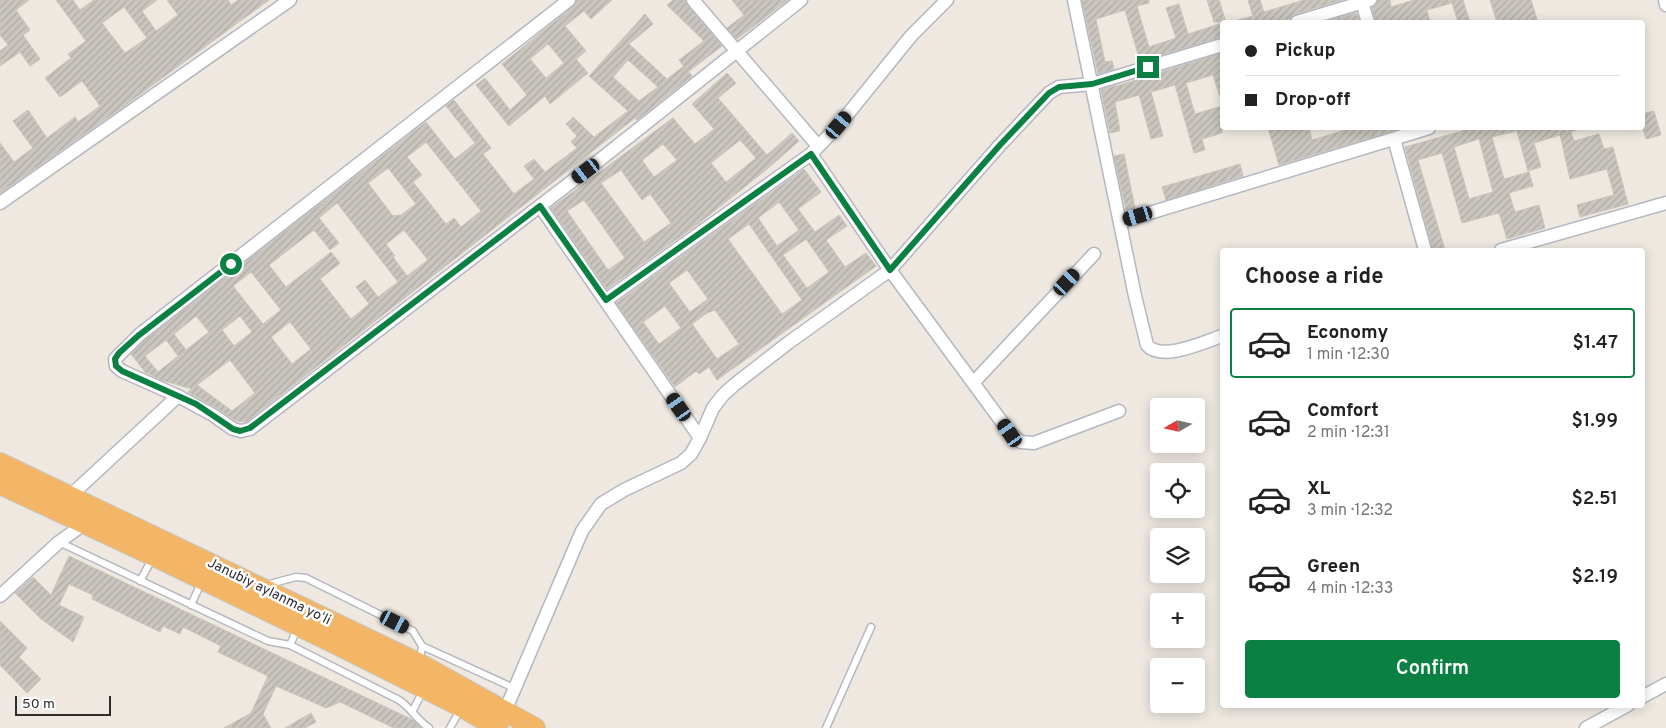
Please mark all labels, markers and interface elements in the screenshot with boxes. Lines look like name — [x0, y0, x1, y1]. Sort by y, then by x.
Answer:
text: Pickup — [1275, 39, 1335, 63]
route end — [1137, 56, 1159, 78]
text: Drop-off — [1275, 88, 1350, 112]
car — [823, 109, 854, 141]
car — [569, 156, 602, 186]
car — [1121, 204, 1154, 228]
route start — [220, 253, 242, 275]
text: Choose a ride — [1245, 264, 1383, 291]
car — [1051, 266, 1082, 298]
icon: car — [1247, 321, 1292, 366]
text: Economy — [1307, 321, 1388, 345]
text: $1.47 — [1573, 331, 1618, 355]
text: 1 min · 12:30 — [1307, 345, 1390, 365]
car — [664, 390, 693, 424]
north arrow — [1150, 398, 1205, 452]
map controls — [1150, 398, 1205, 713]
icon: car — [1247, 399, 1292, 444]
text: Comfort — [1307, 399, 1379, 423]
text: $1.99 — [1572, 409, 1618, 433]
car — [995, 416, 1024, 450]
text: 2 min · 12:31 — [1307, 423, 1390, 443]
button: locate — [1150, 463, 1205, 518]
icon: car — [1247, 477, 1292, 522]
text: XL — [1307, 477, 1330, 501]
text: $2.51 — [1571, 487, 1618, 511]
text: 3 min · 12:32 — [1307, 501, 1393, 521]
button: layers — [1150, 528, 1205, 583]
street label: Janubiy aylanma yoʻli — [205, 555, 333, 629]
icon: car — [1247, 555, 1292, 600]
text: Green — [1307, 555, 1360, 579]
text: $2.19 — [1572, 565, 1618, 589]
text: 4 min · 12:33 — [1307, 579, 1393, 599]
button: + — [1150, 593, 1205, 648]
car — [378, 609, 411, 635]
button: Confirm — [1245, 640, 1620, 698]
button: − — [1150, 658, 1205, 713]
scale bar — [15, 693, 111, 716]
text: 50 m — [22, 696, 55, 713]

